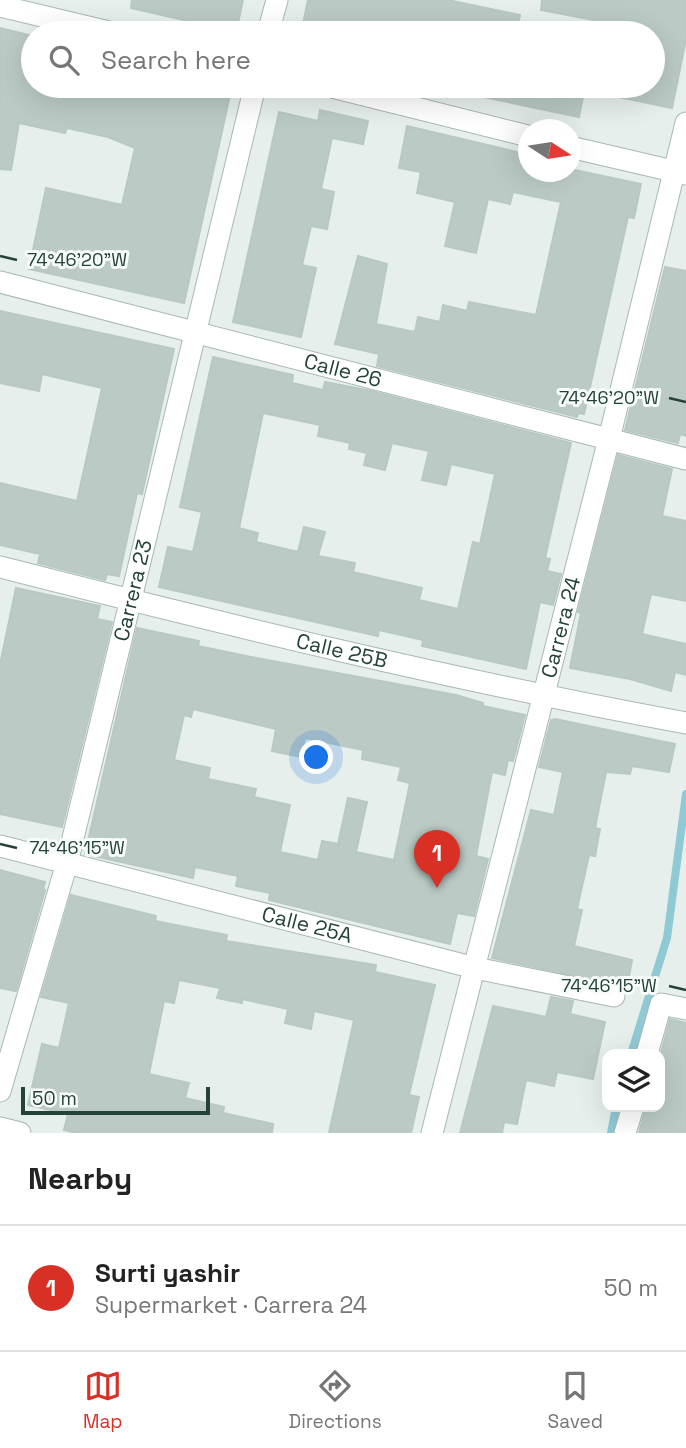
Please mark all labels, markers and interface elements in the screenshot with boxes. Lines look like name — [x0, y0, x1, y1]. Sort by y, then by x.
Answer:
search box — [21, 21, 665, 98]
icon: search — [45, 41, 83, 79]
text: Search here — [101, 43, 251, 77]
north arrow — [518, 119, 581, 182]
text: 74°46'20"W — [27, 248, 127, 271]
street label: Calle 26 — [301, 347, 385, 393]
text: 74°46'20"W — [559, 386, 659, 409]
street label: Carrera 23 — [107, 537, 158, 644]
street label: Carrera 24 — [535, 573, 586, 681]
street label: Calle 25B — [294, 627, 390, 674]
your location — [299, 740, 333, 774]
pin: 1 — [414, 830, 460, 888]
text: 74°46'15"W — [29, 836, 125, 859]
street label: Calle 25A — [259, 900, 355, 949]
text: 74°46'15"W — [561, 974, 657, 997]
map controls — [602, 1049, 665, 1112]
button: layers — [602, 1049, 665, 1112]
scale bar — [21, 1084, 210, 1116]
text: 50 m — [32, 1086, 77, 1111]
text: Nearby — [28, 1159, 132, 1198]
text: Surti yashir — [95, 1256, 240, 1290]
text: 1 — [46, 1273, 56, 1303]
text: 50 m — [604, 1273, 658, 1303]
text: Supermarket · Carrera 24 — [95, 1290, 367, 1320]
tab: Map — [83, 1367, 123, 1434]
tab: Directions — [289, 1367, 382, 1434]
tab: Saved — [548, 1367, 603, 1434]

